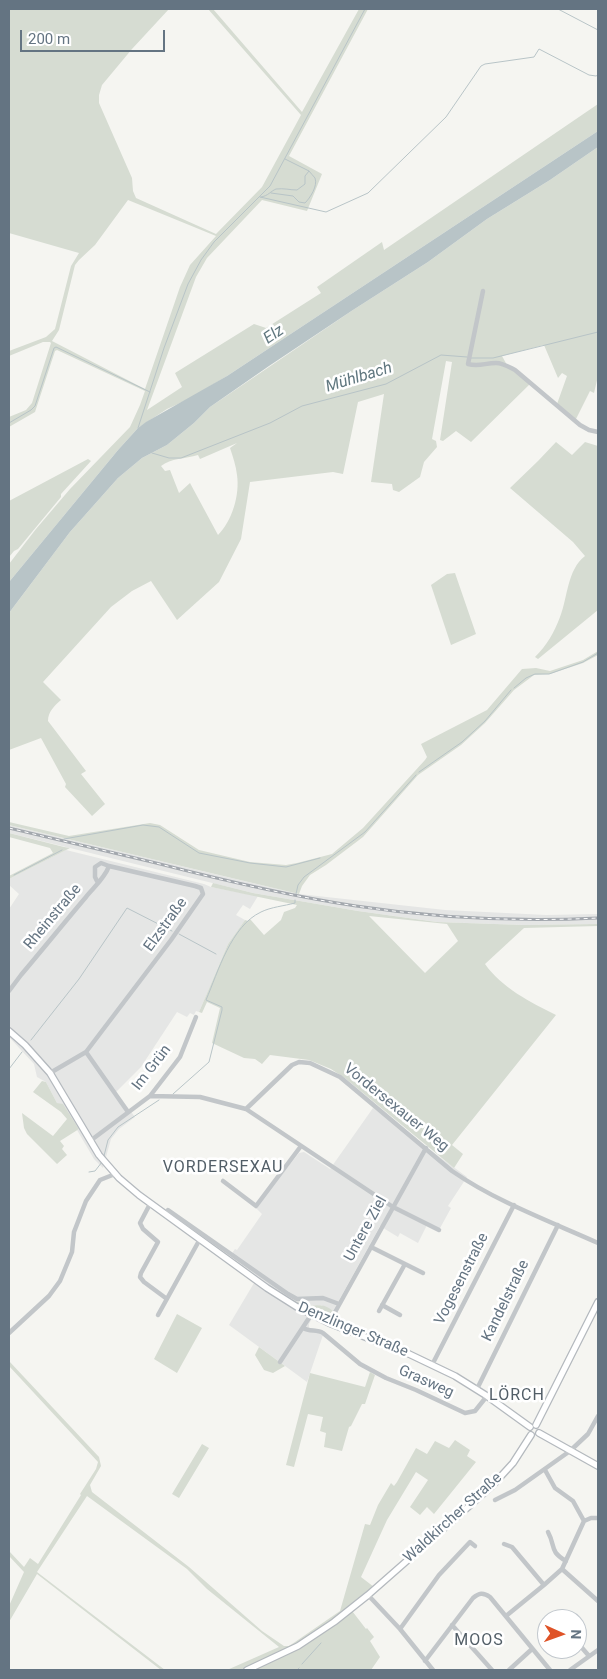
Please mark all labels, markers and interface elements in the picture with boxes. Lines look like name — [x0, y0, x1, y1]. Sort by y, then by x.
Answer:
scale bar — [22, 20, 168, 52]
text: 200 m — [28, 30, 70, 48]
water label: Elz — [260, 321, 288, 349]
water label: Mühlbach — [324, 359, 394, 397]
street label: Rheinstraße — [20, 881, 86, 953]
street label: Elzstraße — [140, 895, 192, 955]
street label: Im Grün — [129, 1042, 175, 1094]
street label: Vordersexauer Weg — [340, 1060, 452, 1156]
district label: VORDERSEXAU — [161, 1158, 285, 1178]
street label: Untere Ziel — [341, 1193, 391, 1265]
street label: Vogesenstraße — [431, 1230, 493, 1328]
street label: Kandelstraße — [479, 1257, 533, 1345]
street label: Denzlinger Straße — [295, 1299, 411, 1361]
street label: Grasweg — [396, 1362, 456, 1402]
district label: LÖRCH — [488, 1386, 546, 1406]
street label: Waldkircher Straße — [400, 1469, 506, 1567]
north arrow — [537, 1609, 587, 1659]
text: N — [568, 1629, 584, 1640]
district label: MOOS — [454, 1631, 504, 1651]

